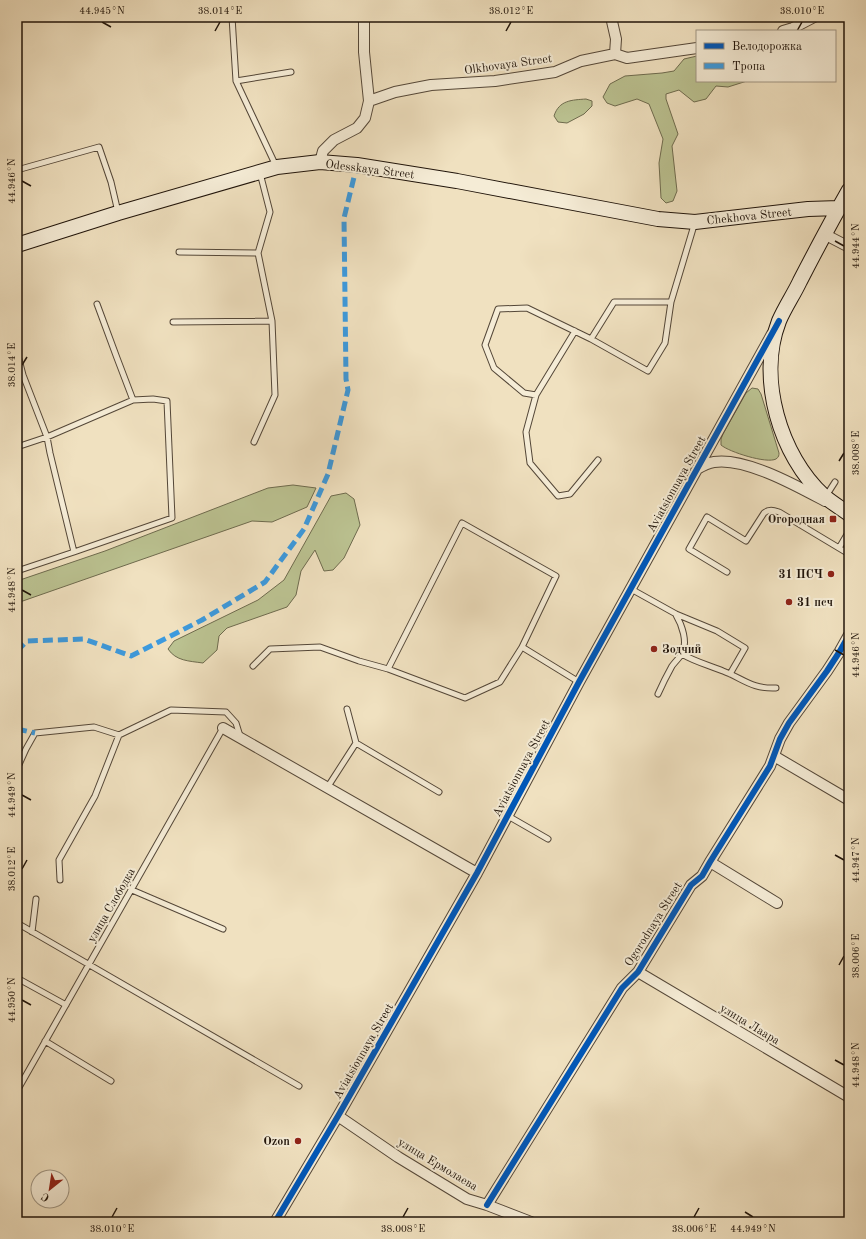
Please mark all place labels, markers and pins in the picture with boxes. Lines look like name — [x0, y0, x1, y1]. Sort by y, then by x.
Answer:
place label: Огородная — [768, 514, 825, 526]
marker: Огородная — [828, 514, 838, 524]
place label: 31 ПСЧ — [779, 569, 823, 581]
marker: 31 ПСЧ — [826, 569, 836, 579]
marker: 31 псч — [784, 597, 794, 607]
place label: 31 псч — [797, 597, 833, 609]
marker: Зодчий — [649, 644, 659, 654]
place label: Зодчий — [662, 644, 702, 656]
place label: Ozon — [263, 1136, 290, 1148]
marker: Ozon — [293, 1136, 303, 1146]

